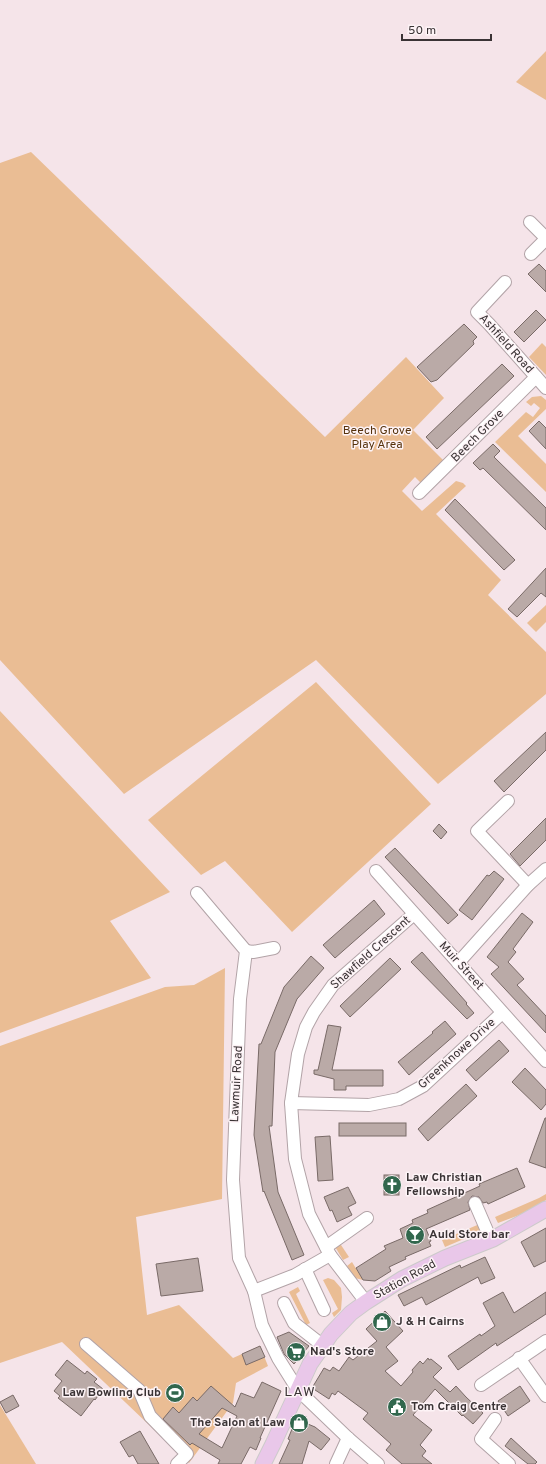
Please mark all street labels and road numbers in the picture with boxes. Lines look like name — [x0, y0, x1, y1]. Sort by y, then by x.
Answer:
street label: Ashfield Road — [475, 311, 537, 377]
street label: Beech Grove — [448, 406, 508, 466]
street label: Shawfield Crescent — [327, 913, 415, 993]
street label: Muir Street — [435, 938, 487, 994]
street label: Greenknowe Drive — [415, 1015, 499, 1093]
street label: Lawmuir Road — [227, 1045, 247, 1123]
street label: Station Road — [371, 1256, 439, 1304]

